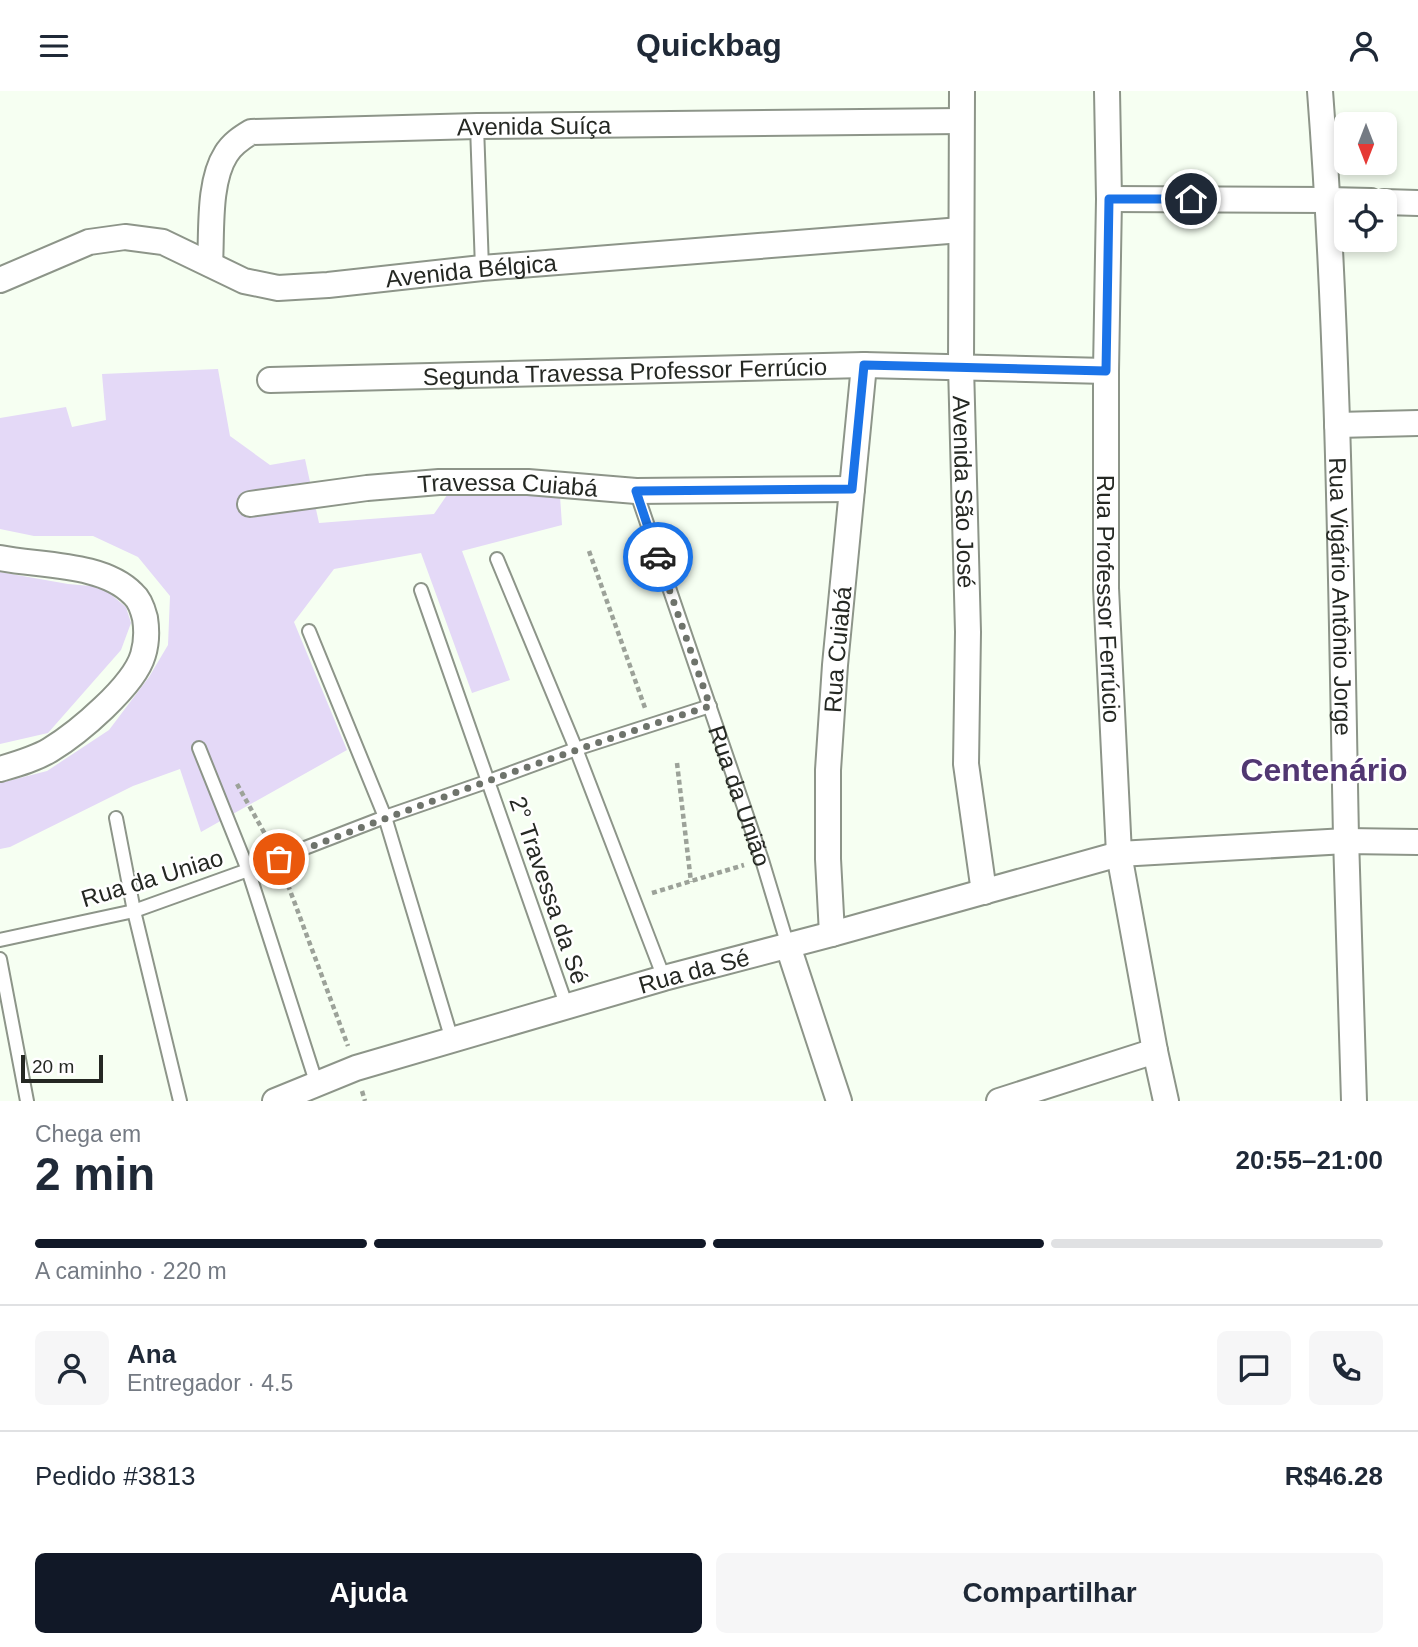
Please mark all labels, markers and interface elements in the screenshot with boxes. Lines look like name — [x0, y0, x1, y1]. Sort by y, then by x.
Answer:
icon: menu — [35, 27, 73, 65]
text: Quickbag — [636, 27, 782, 63]
icon: person — [1345, 27, 1383, 65]
street label: Avenida Suíça — [456, 111, 612, 140]
north arrow — [1334, 112, 1396, 175]
map controls — [1334, 112, 1397, 252]
pin — [1161, 169, 1221, 229]
icon: home — [1172, 180, 1210, 218]
button: locate — [1334, 189, 1397, 252]
street label: Avenida Bélgica — [384, 249, 558, 292]
street label: Segunda Travessa Professor Ferrúcio — [422, 352, 827, 390]
street label: Avenida São José — [948, 395, 980, 589]
street label: Rua Vigário Antônio Jorge — [1325, 457, 1358, 736]
street label: Travessa Cuiabá — [416, 468, 600, 501]
street label: Rua Professor Ferrúcio — [1092, 475, 1126, 724]
courier — [623, 522, 693, 592]
icon: car — [639, 538, 677, 576]
street label: Rua Cuiabá — [818, 584, 856, 714]
street label: Rua da União — [704, 722, 777, 870]
district label: Centenário — [1240, 752, 1408, 788]
street label: 2° Travessa da Sé — [504, 793, 594, 987]
pin — [249, 829, 309, 889]
icon: bag — [260, 840, 298, 878]
street label: Rua da Uniao — [78, 844, 226, 912]
street label: Rua da Sé — [635, 943, 752, 998]
scale bar — [21, 1052, 103, 1084]
text: 20 m — [32, 1056, 74, 1077]
text: Chega em — [35, 1121, 141, 1147]
text: 20:55–21:00 — [1236, 1145, 1383, 1175]
text: 2 min — [35, 1148, 155, 1200]
text: A caminho · 220 m — [35, 1258, 227, 1284]
button: person — [35, 1331, 109, 1405]
button: chat — [1217, 1331, 1291, 1405]
button: phone — [1309, 1331, 1383, 1405]
text: Ana — [127, 1339, 176, 1369]
text: Entregador · 4.5 — [127, 1370, 293, 1396]
text: Pedido #3813 — [35, 1461, 195, 1491]
text: R$46.28 — [1285, 1461, 1383, 1491]
button: Ajuda — [35, 1553, 702, 1633]
button: Compartilhar — [716, 1553, 1383, 1633]

